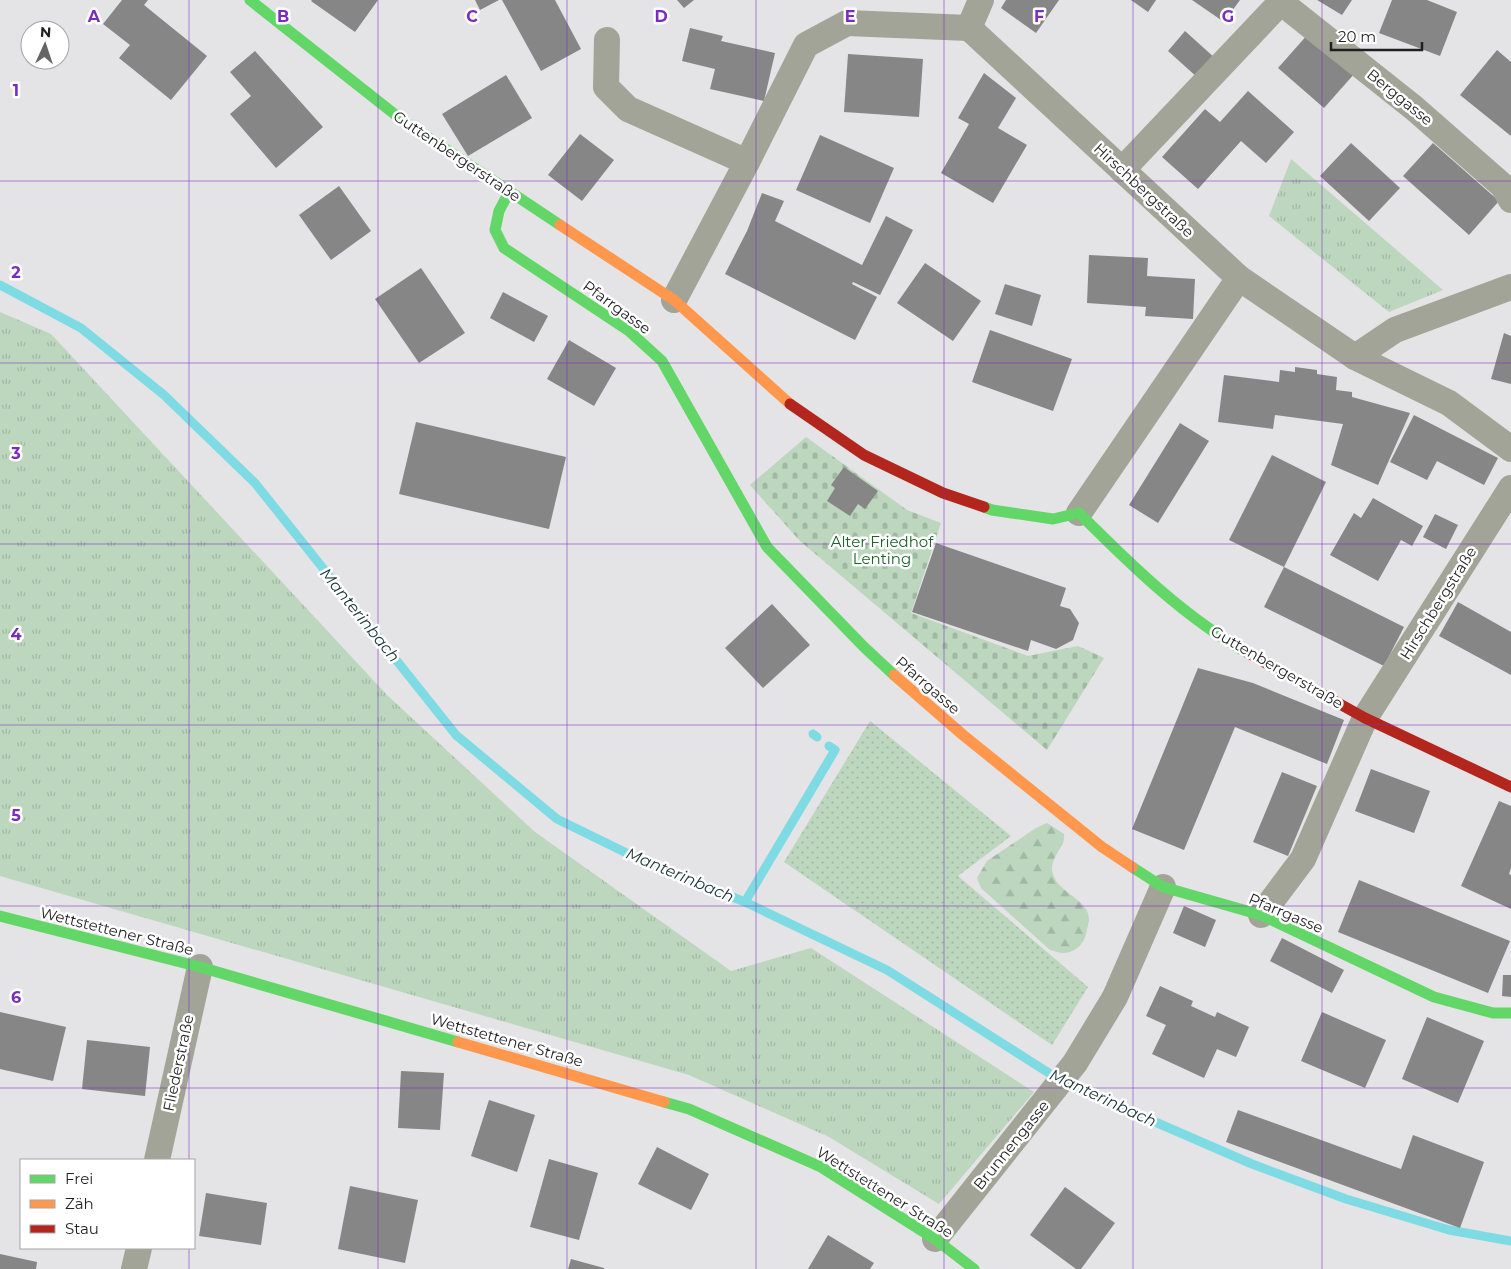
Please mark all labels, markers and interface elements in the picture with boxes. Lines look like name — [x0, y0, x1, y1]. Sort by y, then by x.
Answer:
text: A — [87, 7, 101, 26]
text: B — [277, 7, 289, 26]
text: C — [466, 7, 478, 26]
text: D — [654, 7, 668, 26]
text: E — [845, 7, 855, 26]
text: F — [1034, 7, 1044, 26]
text: G — [1222, 7, 1234, 26]
north arrow — [20, 20, 70, 70]
scale bar — [1331, 20, 1422, 52]
text: N — [40, 23, 52, 41]
text: 20 m — [1338, 27, 1376, 46]
street label: Berggasse — [1363, 65, 1437, 129]
text: 1 — [13, 81, 19, 100]
street label: Guttenbergerstraße — [390, 106, 524, 206]
street label: Hirschbergstraße — [1090, 139, 1198, 241]
text: 2 — [11, 263, 21, 282]
street label: Pfarrgasse — [579, 276, 655, 338]
text: 3 — [10, 444, 21, 463]
park label: Alter Friedhof Lenting — [831, 532, 934, 568]
street label: Hirschbergstraße — [1395, 543, 1481, 663]
water label: Manterinbach — [316, 564, 404, 666]
street label: Guttenbergerstraße — [1207, 621, 1347, 713]
text: 4 — [10, 625, 22, 644]
street label: Pfarrgasse — [892, 652, 964, 718]
text: 5 — [11, 806, 21, 825]
water label: Manterinbach — [623, 844, 737, 906]
street label: Pfarrgasse — [1246, 889, 1326, 937]
street label: Wettstettener Straße — [38, 903, 196, 959]
text: 6 — [11, 988, 21, 1007]
street label: Wettstettener Straße — [429, 1009, 585, 1071]
street label: Fliederstraße — [158, 1013, 198, 1113]
water label: Manterinbach — [1047, 1065, 1159, 1131]
street label: Brunnengasse — [969, 1096, 1053, 1194]
street label: Wettstettener Straße — [813, 1142, 957, 1242]
legend — [20, 1159, 195, 1249]
text: Frei — [65, 1169, 93, 1188]
text: Zäh — [65, 1194, 94, 1213]
text: Stau — [65, 1219, 99, 1238]

